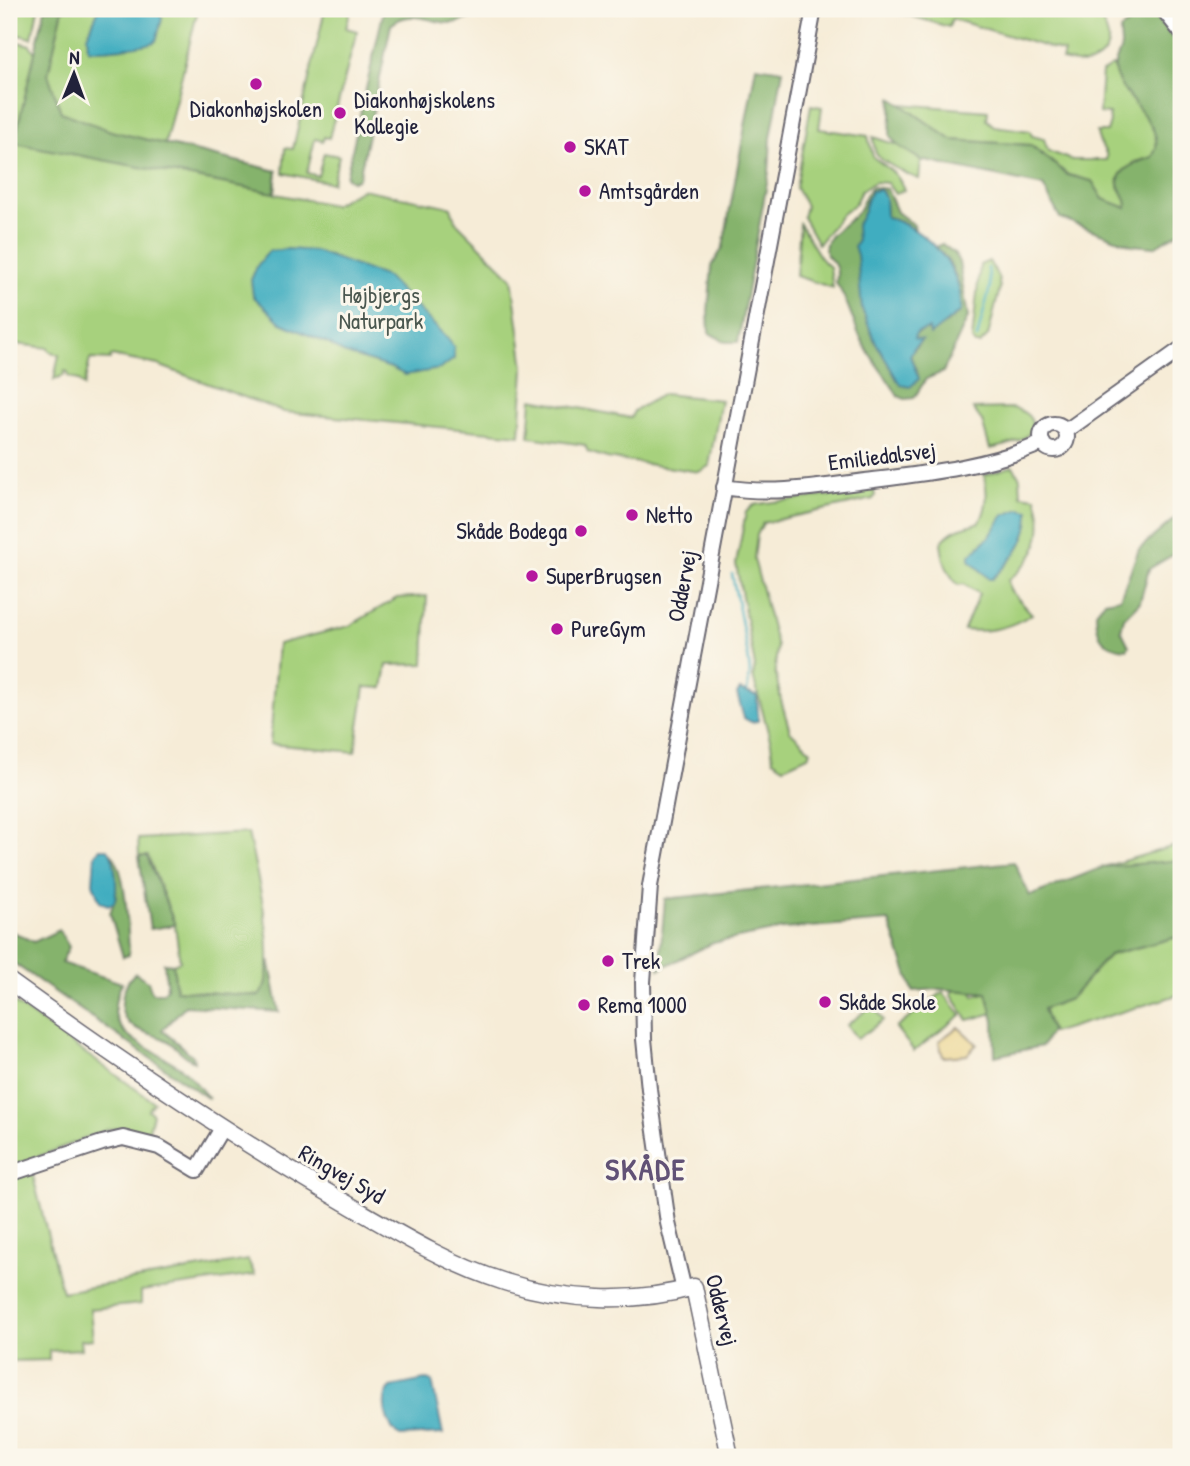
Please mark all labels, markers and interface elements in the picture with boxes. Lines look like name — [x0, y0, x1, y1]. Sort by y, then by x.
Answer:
north arrow — [38, 38, 108, 108]
text: N — [69, 44, 80, 70]
marker: Diakonhøjskolen — [248, 76, 264, 92]
place label: Diakonhøjskolens Kollegie — [354, 84, 495, 141]
place label: Diakonhøjskolen — [190, 93, 322, 124]
marker: Diakonhøjskolens Kollegie — [332, 105, 348, 121]
place label: SKAT — [584, 131, 629, 162]
marker: SKAT — [562, 139, 578, 155]
place label: Amtsgården — [599, 175, 699, 206]
marker: Amtsgården — [577, 183, 593, 199]
park label: Højbjergs Naturpark — [339, 279, 424, 336]
street label: Emiliedalsvej — [826, 434, 937, 477]
place label: Netto — [646, 499, 692, 530]
marker: Netto — [624, 507, 640, 523]
place label: Skåde Bodega — [456, 515, 567, 546]
marker: Skåde Bodega — [573, 523, 589, 539]
street label: Oddervej — [659, 547, 704, 624]
place label: SuperBrugsen — [546, 560, 662, 591]
marker: SuperBrugsen — [524, 568, 540, 584]
place label: PureGym — [571, 613, 646, 644]
marker: PureGym — [549, 621, 565, 637]
place label: Trek — [622, 945, 661, 976]
marker: Trek — [600, 953, 616, 969]
place label: Skåde Skole — [839, 986, 936, 1017]
place label: Rema 1000 — [598, 989, 687, 1020]
marker: Skåde Skole — [817, 994, 833, 1010]
marker: Rema 1000 — [576, 997, 592, 1013]
street label: Ringvej Syd — [294, 1137, 391, 1211]
district label: SKÅDE — [605, 1149, 687, 1189]
street label: Oddervej — [699, 1271, 746, 1349]

